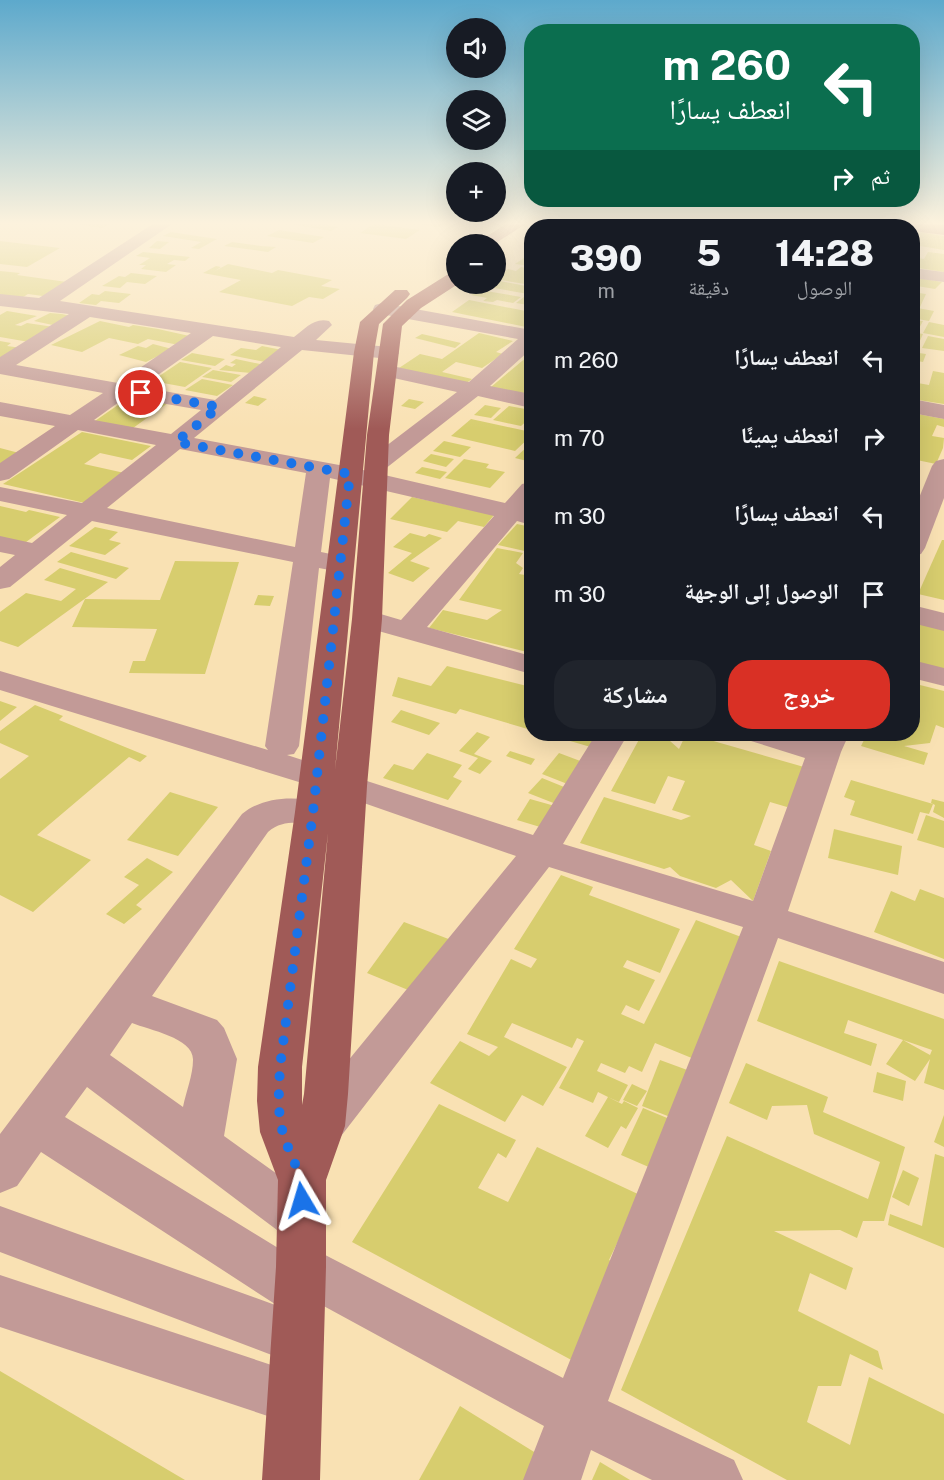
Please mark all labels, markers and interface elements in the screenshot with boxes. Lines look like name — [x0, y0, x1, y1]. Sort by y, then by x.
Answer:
map controls — [446, 18, 506, 294]
button: sound — [446, 18, 506, 78]
text: 260 m — [663, 40, 791, 89]
icon: left — [812, 48, 890, 126]
button: layers — [446, 90, 506, 150]
text: انعطف يسارًا — [670, 93, 791, 125]
button: + — [446, 162, 506, 222]
icon: right — [826, 162, 859, 195]
text: ثم — [871, 163, 890, 189]
text: 5 — [696, 232, 721, 274]
text: 14:28 — [775, 232, 874, 274]
button: − — [446, 234, 506, 294]
text: 390 — [570, 237, 642, 279]
text: دقيقة — [688, 276, 729, 300]
text: الوصول — [797, 276, 852, 300]
text: m — [598, 279, 615, 303]
text: انعطف يسارًا — [734, 344, 839, 370]
icon: left — [857, 344, 890, 377]
text: 260 m — [554, 347, 619, 373]
pin — [115, 367, 166, 418]
icon: arrive — [124, 376, 157, 409]
text: انعطف يمينًا — [741, 422, 839, 448]
icon: right — [857, 422, 890, 455]
text: 70 m — [554, 425, 605, 451]
text: انعطف يسارًا — [734, 500, 839, 526]
icon: left — [857, 500, 890, 533]
text: 30 m — [554, 503, 606, 529]
text: الوصول إلى الوجهة — [684, 578, 839, 604]
icon: arrive — [857, 578, 890, 611]
text: 30 m — [554, 581, 606, 607]
button: مشاركة — [554, 660, 716, 729]
button: خروج — [728, 660, 890, 729]
position arrow — [270, 1168, 334, 1232]

